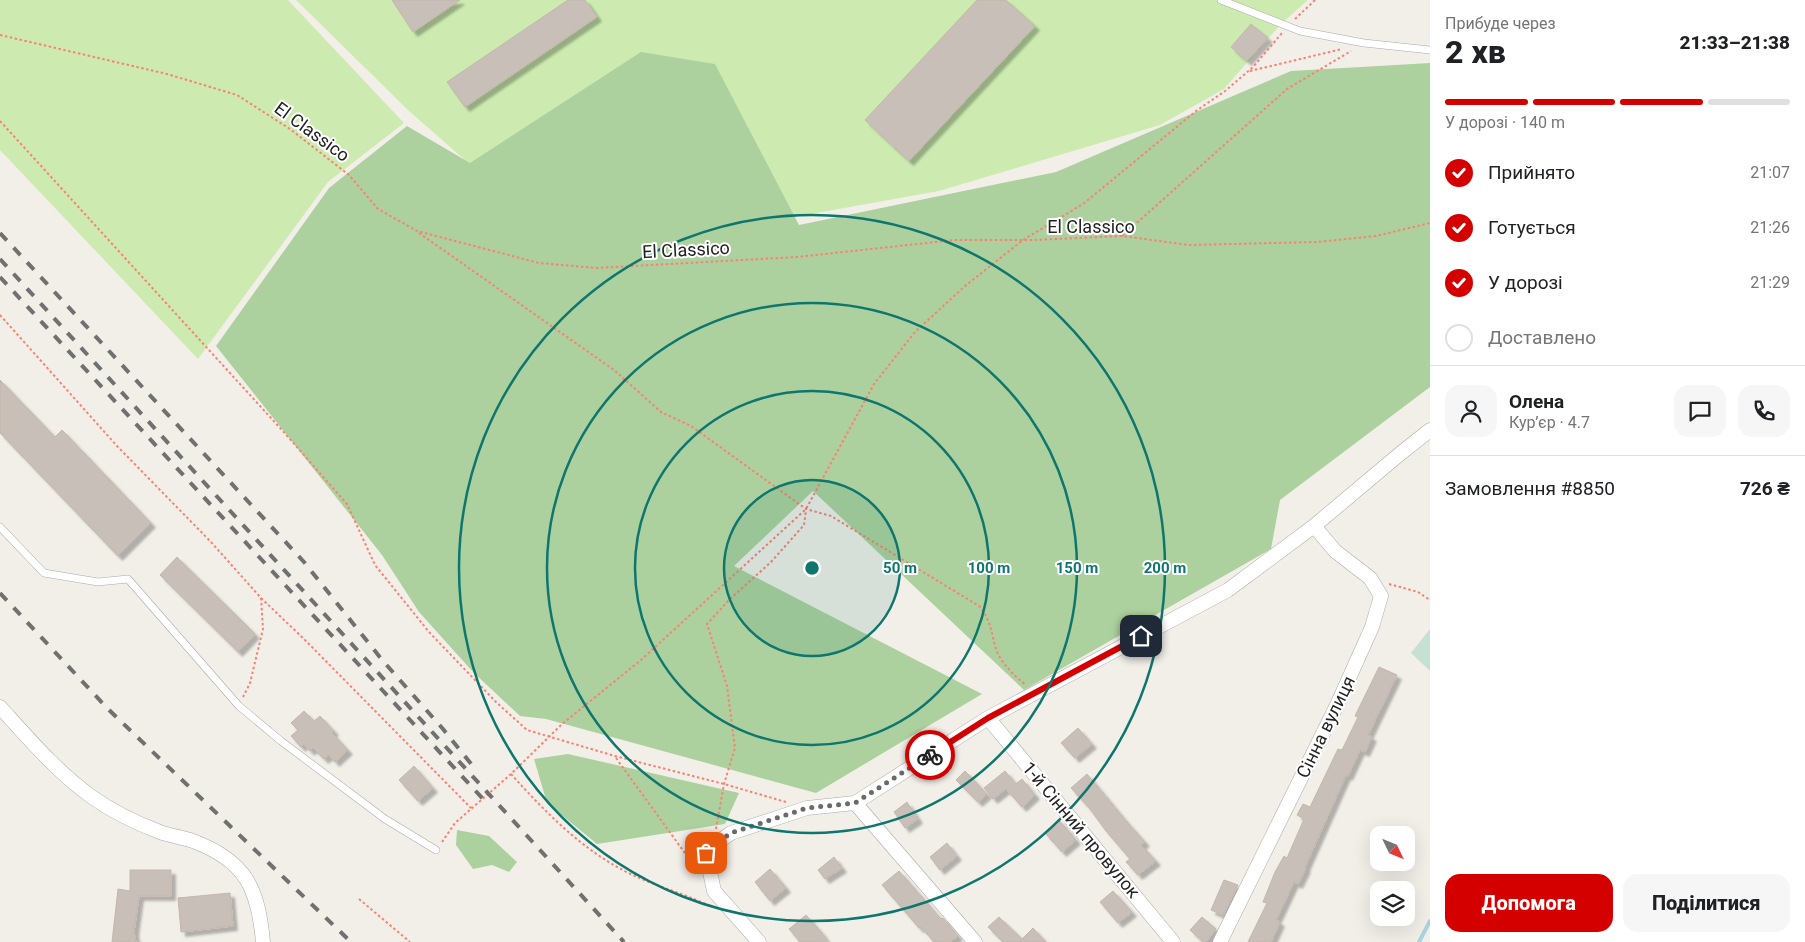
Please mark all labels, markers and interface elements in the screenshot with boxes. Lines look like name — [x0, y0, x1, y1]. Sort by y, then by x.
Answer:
text: Прибуде через — [1445, 14, 1556, 33]
text: 21:33–21:38 — [1679, 31, 1790, 54]
text: 2 хв — [1445, 33, 1506, 71]
street label: El Classico — [271, 97, 354, 166]
text: У дорозі · 140 m — [1445, 113, 1565, 132]
icon: check — [1445, 159, 1473, 187]
text: Прийнято — [1488, 161, 1575, 184]
text: 21:07 — [1750, 163, 1790, 182]
icon: check — [1445, 214, 1473, 242]
street label: El Classico — [1047, 216, 1135, 237]
text: Готується — [1488, 216, 1576, 239]
text: 21:26 — [1750, 218, 1790, 237]
street label: El Classico — [642, 237, 730, 262]
icon: check — [1445, 269, 1473, 297]
text: У дорозі — [1488, 271, 1563, 294]
text: 21:29 — [1750, 273, 1790, 292]
text: Доставлено — [1488, 326, 1596, 349]
button: person — [1445, 385, 1497, 437]
button: chat — [1674, 385, 1726, 437]
button: phone — [1738, 385, 1790, 437]
text: Олена — [1509, 390, 1564, 413]
text: Кур’єр · 4.7 — [1509, 413, 1590, 432]
text: Замовлення #8850 — [1445, 477, 1615, 500]
text: 726 ₴ — [1740, 477, 1790, 500]
centre of rings — [803, 559, 821, 577]
text: 50 m — [883, 559, 917, 577]
text: 100 m — [968, 559, 1010, 577]
text: 150 m — [1056, 559, 1098, 577]
text: 200 m — [1144, 559, 1186, 577]
pin — [1120, 615, 1162, 657]
icon: home — [1127, 622, 1155, 650]
street label: Сінна вулиця — [1292, 672, 1359, 781]
courier — [905, 730, 955, 780]
icon: bike — [916, 741, 944, 769]
street label: 1-й Сінний провулок — [1018, 757, 1145, 902]
north arrow — [1370, 826, 1415, 871]
map controls — [1370, 826, 1415, 926]
pin — [685, 832, 727, 874]
icon: bag — [692, 839, 720, 867]
button: Допомога — [1445, 874, 1613, 932]
button: Поділитися — [1623, 874, 1790, 932]
button: layers — [1370, 881, 1415, 926]

